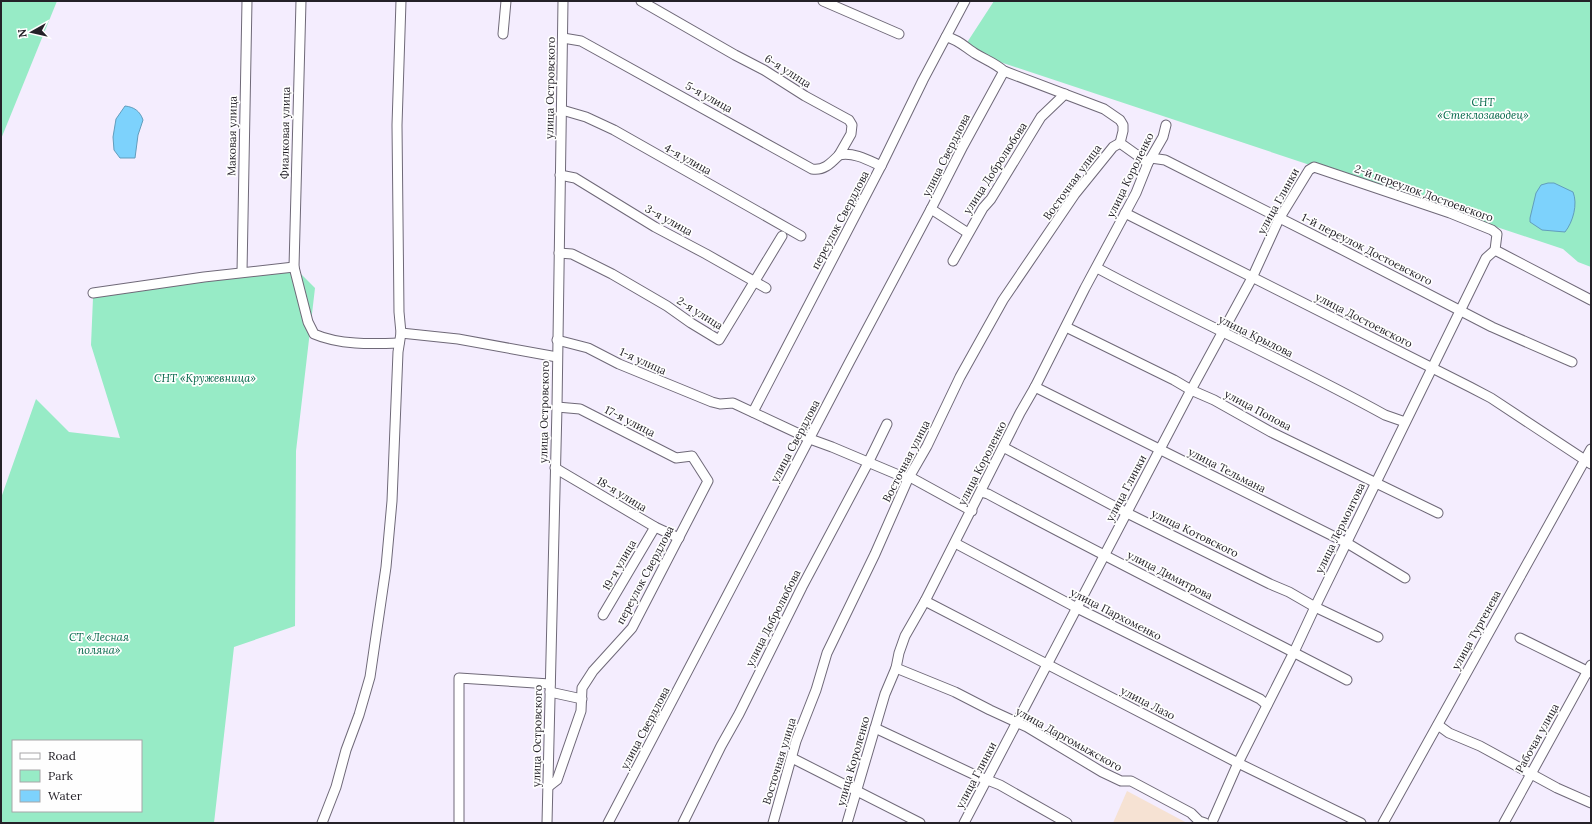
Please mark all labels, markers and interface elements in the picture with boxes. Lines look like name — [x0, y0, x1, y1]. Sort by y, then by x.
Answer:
north arrow — [12, 12, 52, 52]
text: N — [15, 28, 30, 39]
street label: улица Островского — [542, 37, 558, 139]
street label: 6-я улица — [762, 51, 814, 91]
street label: 5-я улица — [683, 78, 735, 116]
street label: Фиалковая улица — [277, 86, 293, 179]
park label: СНТ «Стеклозаводец» — [1437, 95, 1529, 122]
street label: Маковая улица — [224, 96, 240, 176]
street label: улица Свердлова — [919, 111, 973, 199]
street label: улица Добролюбова — [960, 119, 1030, 217]
street label: улица Короленко — [1103, 130, 1157, 220]
street label: 4-я улица — [662, 140, 714, 178]
street label: Восточная улица — [1040, 141, 1104, 223]
street label: 2-й переулок Достоевского — [1353, 161, 1495, 225]
street label: улица Глинки — [1254, 165, 1302, 237]
street label: переулок Свердлова — [808, 168, 872, 272]
street label: 3-я улица — [643, 201, 695, 239]
street label: 1-й переулок Достоевского — [1299, 210, 1435, 288]
street label: улица Достоевского — [1313, 289, 1415, 351]
street label: 2-я улица — [674, 293, 726, 333]
street label: улица Крылова — [1216, 312, 1296, 360]
street label: 1-я улица — [617, 344, 669, 378]
street label: улица Островского — [536, 361, 552, 463]
park label: СНТ «Кружевница» — [154, 371, 256, 385]
street label: улица Попова — [1222, 387, 1294, 434]
street label: улица Свердлова — [767, 397, 823, 485]
street label: 17-я улица — [602, 402, 658, 440]
street label: Восточная улица — [879, 417, 933, 504]
street label: улица Короленко — [955, 418, 1009, 508]
street label: улица Тельмана — [1186, 444, 1269, 496]
street label: улица Глинки — [1103, 452, 1150, 524]
street label: 18-я улица — [594, 474, 650, 515]
street label: улица Лермонтова — [1312, 480, 1368, 576]
street label: улица Котовского — [1149, 506, 1241, 560]
street label: переулок Свердлова — [613, 523, 677, 627]
street label: 19-я улица — [599, 537, 639, 593]
street label: улица Димитрова — [1125, 547, 1215, 603]
street label: улица Добролюбова — [743, 567, 804, 669]
street label: улица Пархоменко — [1068, 585, 1164, 643]
street label: улица Тургенева — [1448, 587, 1504, 672]
park label: СТ «Лесная поляна» — [69, 630, 130, 657]
street label: улица Лазо — [1118, 683, 1178, 723]
street label: улица Свердлова — [617, 684, 673, 772]
street label: улица Островского — [529, 685, 545, 787]
street label: Рабочая улица — [1512, 701, 1562, 775]
street label: улица Даргомыжского — [1013, 704, 1125, 774]
street label: улица Короленко — [833, 714, 873, 808]
street label: Восточная улица — [759, 716, 799, 806]
street label: улица Глинки — [953, 739, 1000, 811]
legend — [12, 740, 142, 812]
text: Road — [48, 748, 76, 763]
text: Park — [48, 768, 74, 783]
text: Water — [48, 788, 83, 803]

